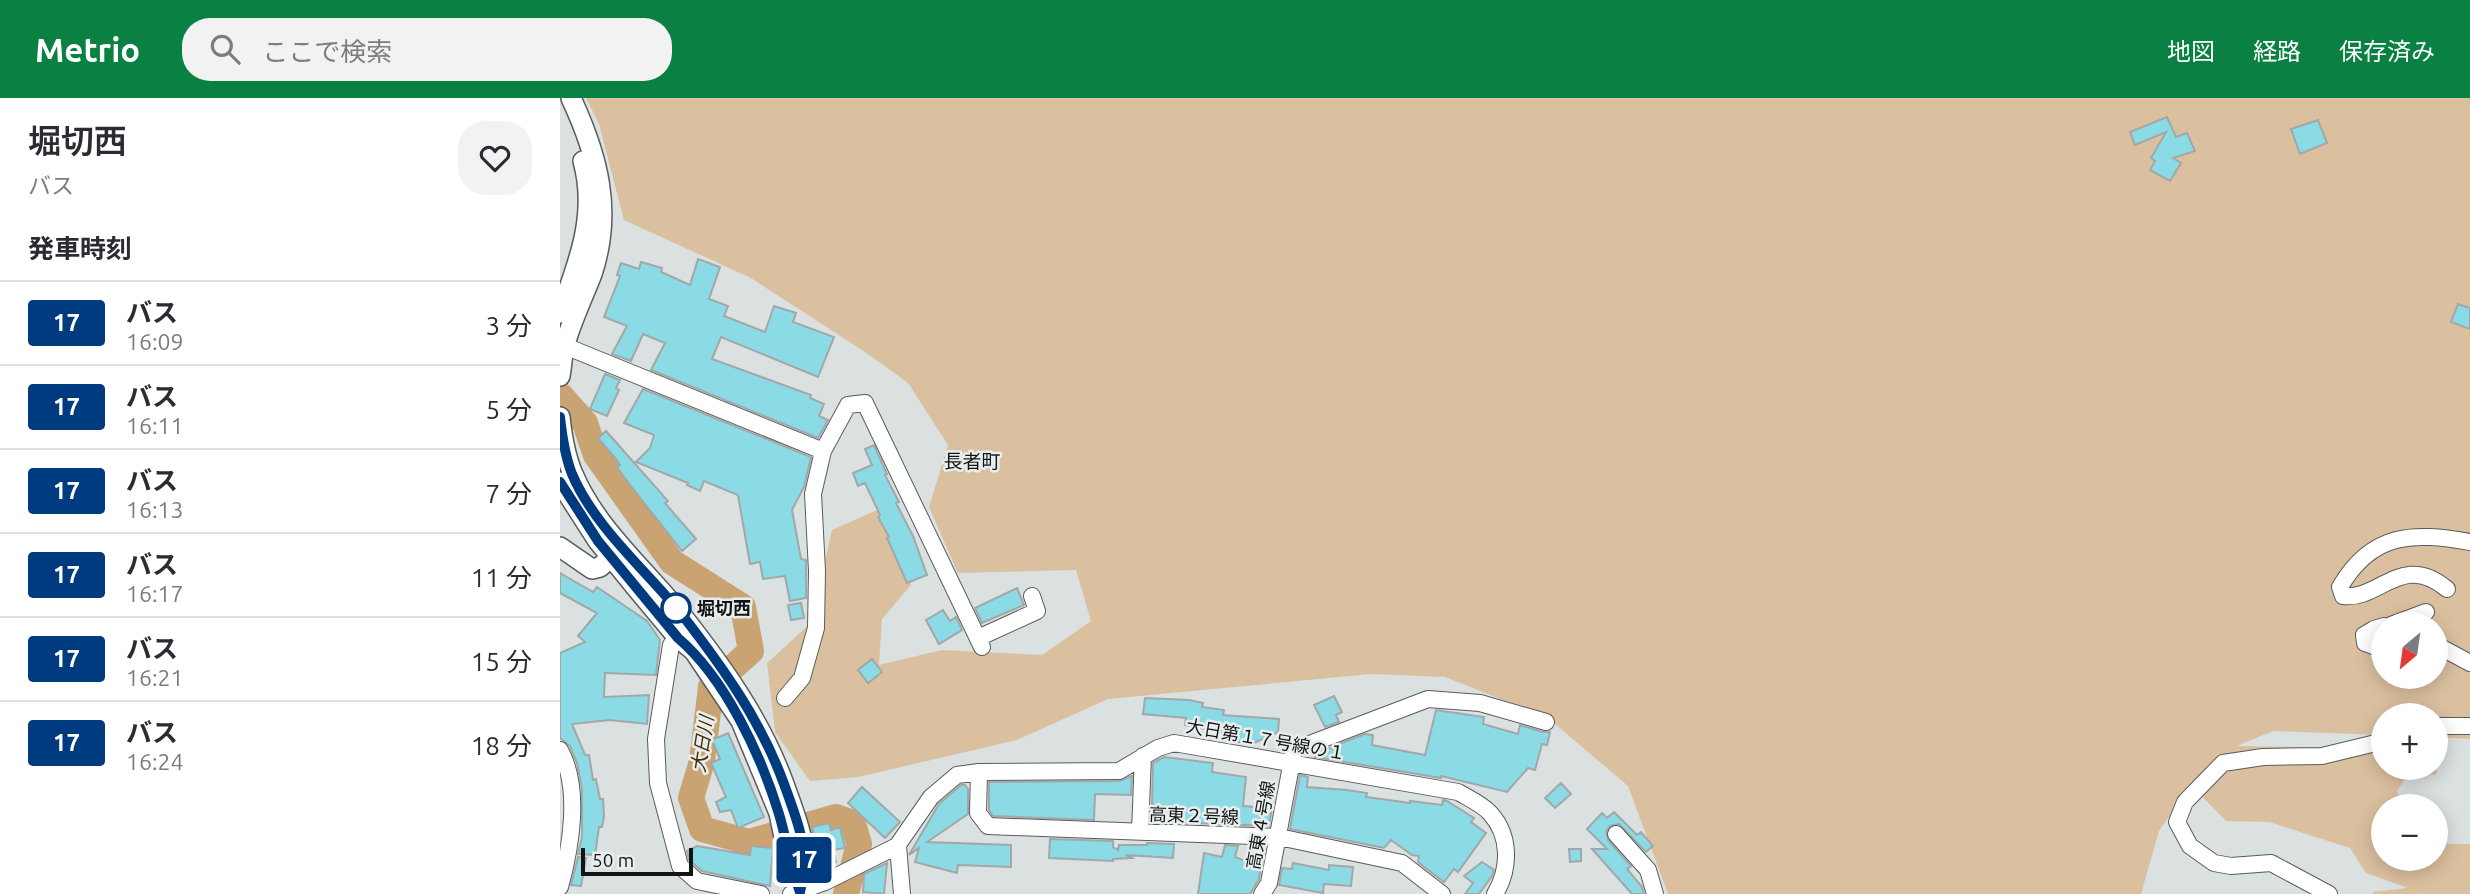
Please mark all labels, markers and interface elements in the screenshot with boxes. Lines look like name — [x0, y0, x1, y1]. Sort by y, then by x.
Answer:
search box — [182, 18, 672, 81]
icon: search — [206, 30, 244, 68]
text: Metrio — [35, 31, 140, 68]
text: ここで検索 — [262, 37, 392, 66]
text: 地図 — [2167, 38, 2215, 65]
text: 経路 — [2253, 38, 2301, 65]
text: 保存済み — [2339, 38, 2435, 65]
button: heart — [458, 121, 532, 195]
text: 堀切西 — [28, 122, 127, 159]
text: バス — [28, 173, 74, 198]
text: 発車時刻 — [28, 234, 132, 263]
text: バス — [126, 298, 178, 327]
text: 17 — [53, 309, 80, 336]
text: 3 分 — [485, 311, 532, 340]
text: 16:09 — [126, 329, 184, 354]
text: バス — [126, 382, 178, 411]
text: 17 — [53, 393, 80, 420]
text: 5 分 — [485, 395, 532, 424]
text: 16:11 — [126, 413, 184, 438]
district label: 長者町 — [943, 450, 1001, 472]
text: バス — [126, 466, 178, 495]
text: 17 — [53, 477, 80, 504]
text: 7 分 — [485, 479, 532, 508]
text: 16:13 — [126, 497, 184, 522]
text: バス — [126, 550, 178, 579]
text: 17 — [53, 561, 80, 588]
text: 11 分 — [471, 563, 532, 592]
text: 16:17 — [126, 581, 184, 606]
marker: 堀切西 — [661, 593, 691, 623]
place label: 堀切西 — [697, 598, 751, 618]
north arrow — [2371, 612, 2448, 690]
map controls — [2371, 612, 2448, 871]
text: バス — [126, 634, 178, 663]
text: 17 — [53, 645, 80, 672]
text: 15 分 — [471, 647, 532, 676]
text: 16:21 — [126, 665, 184, 690]
button: + — [2371, 703, 2448, 780]
water label: 大日川 — [687, 712, 718, 774]
street label: 大日第１７号線の１ — [1184, 715, 1348, 763]
text: バス — [126, 718, 178, 747]
text: 17 — [53, 729, 80, 756]
text: 18 分 — [471, 731, 532, 760]
text: 16:24 — [126, 749, 184, 774]
street label: 高東４号線 — [1242, 779, 1278, 871]
button: − — [2371, 794, 2448, 871]
street label: 高東２号線 — [1149, 803, 1239, 827]
line badge: 17 — [772, 837, 836, 883]
scale bar — [581, 845, 693, 877]
text: 17 — [790, 846, 818, 873]
text: 50 m — [592, 849, 634, 871]

